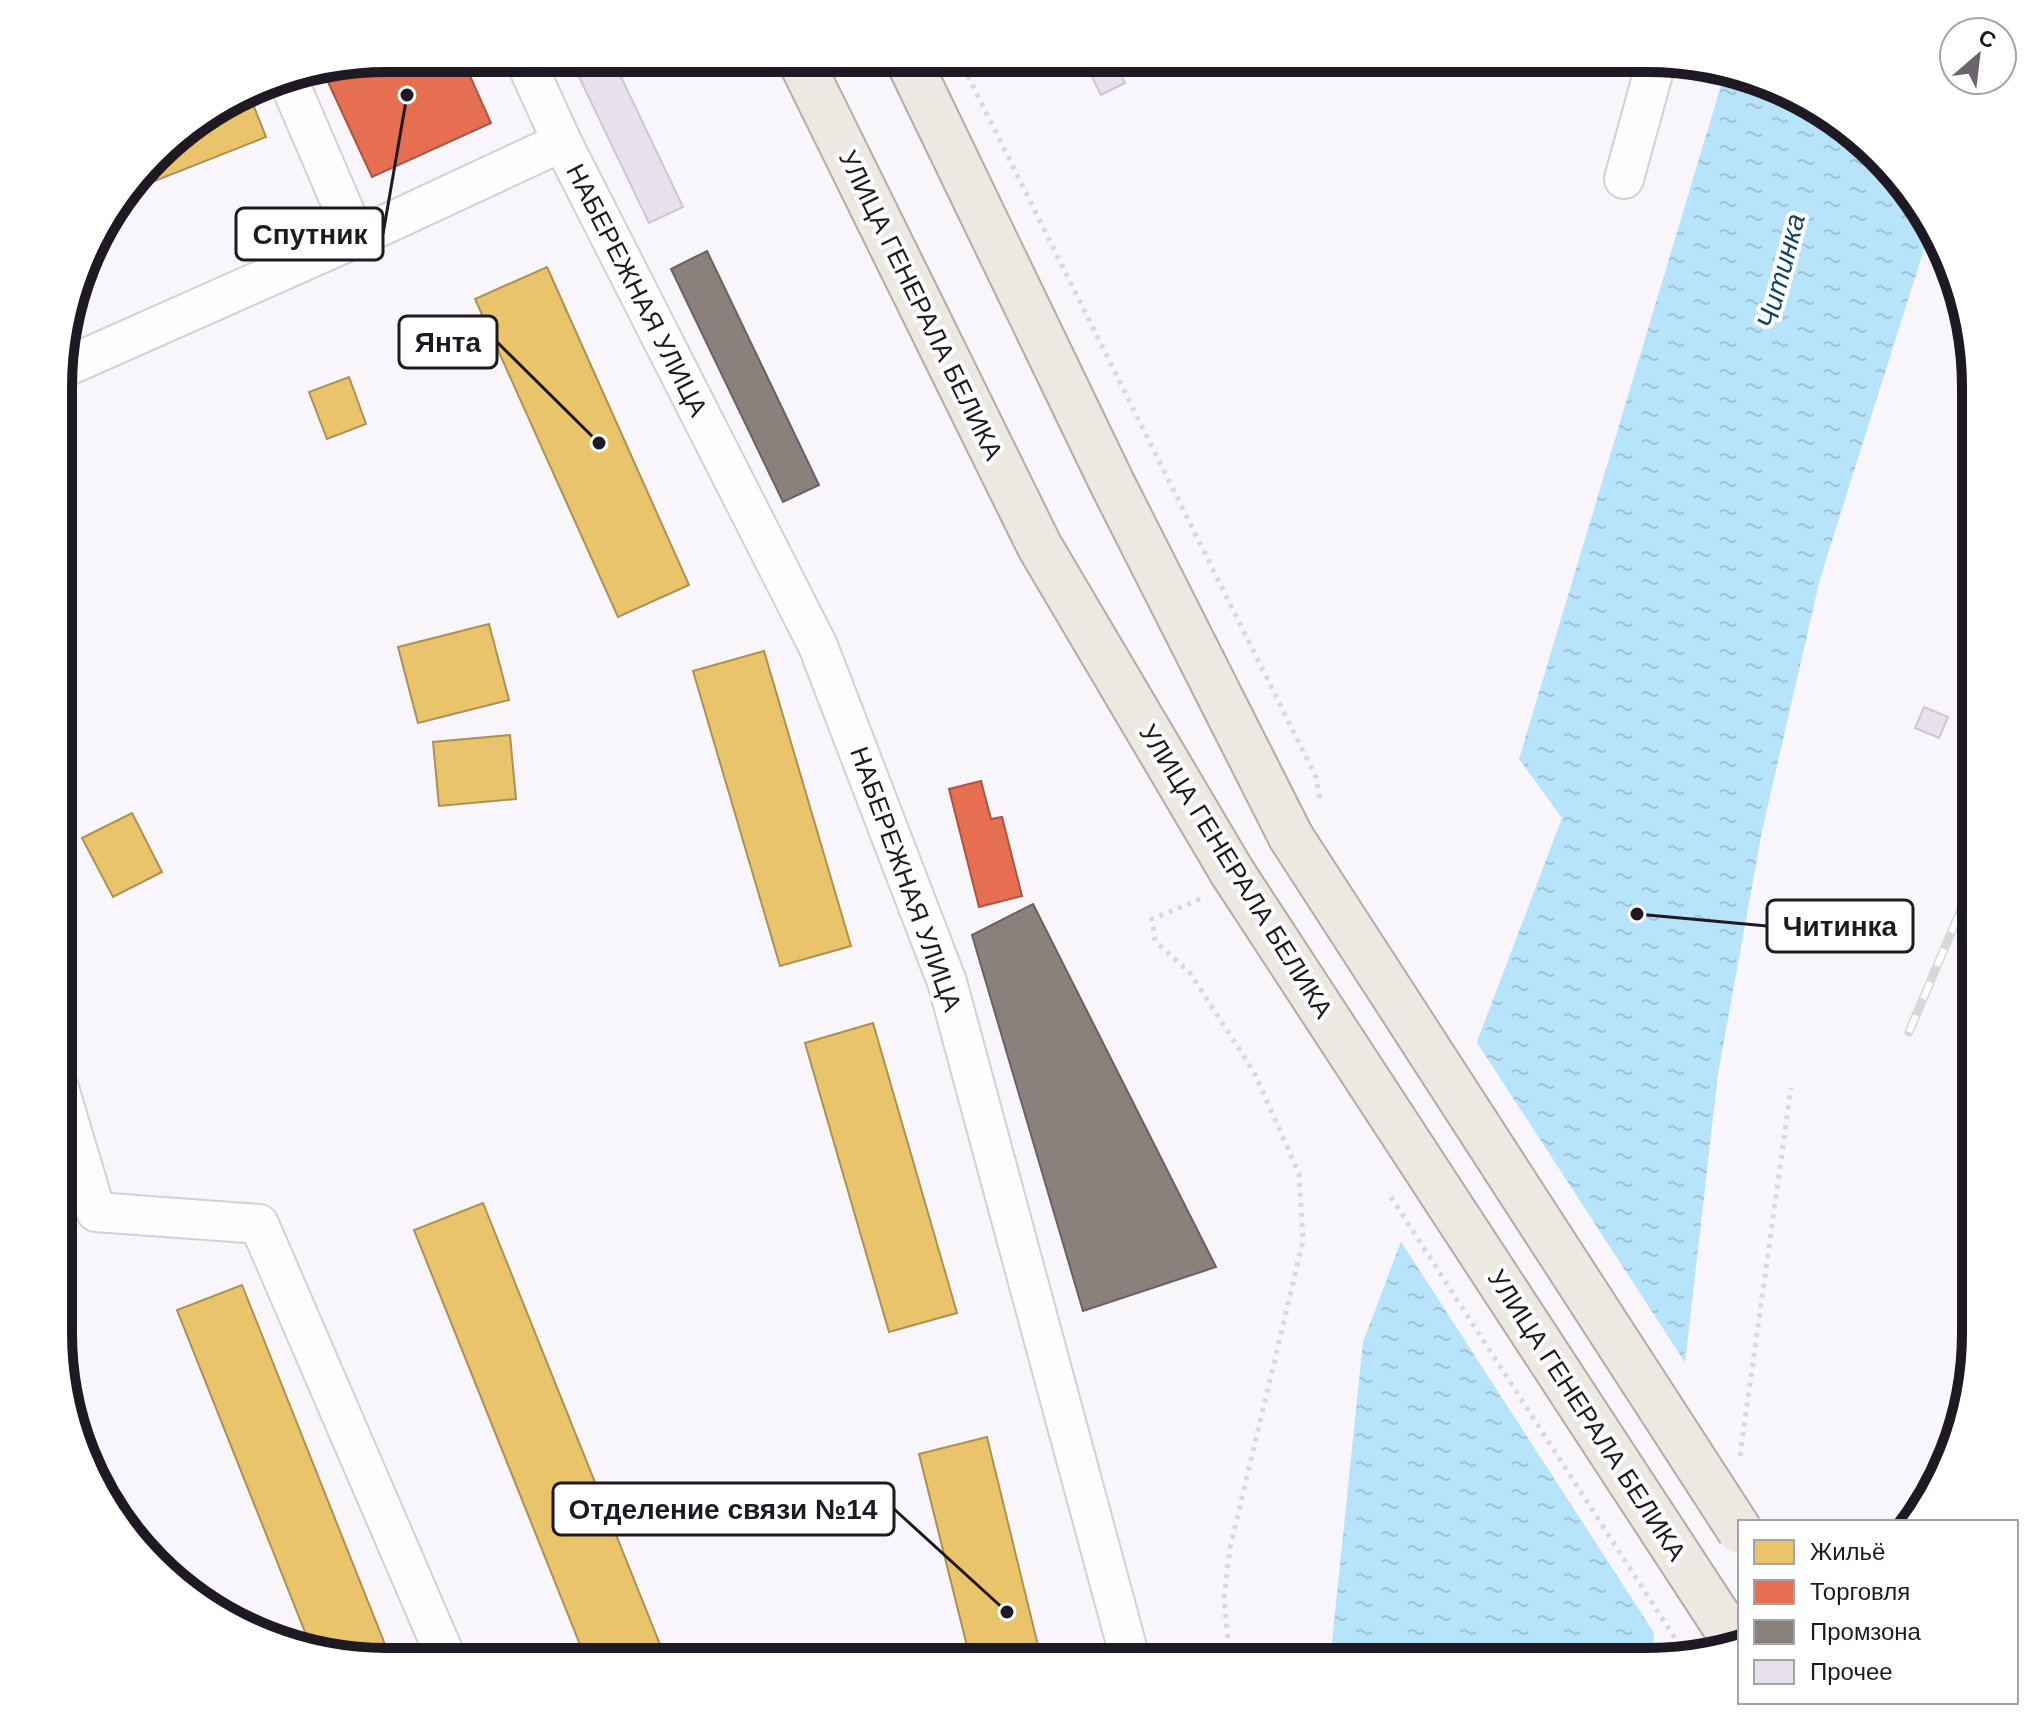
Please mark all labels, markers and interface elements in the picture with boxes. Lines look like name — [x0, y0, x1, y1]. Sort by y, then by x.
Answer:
north arrow — [1938, 16, 2018, 96]
text: С — [1974, 24, 2000, 54]
street label: УЛИЦА ГЕНЕРАЛА БЕЛИКА — [833, 145, 1009, 465]
street label: НАБЕРЕЖНАЯ УЛИЦА — [560, 159, 714, 422]
callout: Спутник — [236, 208, 383, 260]
water label: Читинка — [1751, 210, 1811, 332]
text: Спутник — [253, 219, 368, 250]
callout: Янта — [399, 316, 497, 368]
text: Янта — [415, 327, 482, 358]
street label: УЛИЦА ГЕНЕРАЛА БЕЛИКА — [1133, 719, 1339, 1024]
street label: НАБЕРЕЖНАЯ УЛИЦА — [844, 743, 968, 1016]
callout: Читинка — [1767, 900, 1913, 952]
text: Читинка — [1783, 911, 1898, 942]
street label: УЛИЦА ГЕНЕРАЛА БЕЛИКА — [1482, 1264, 1693, 1567]
callout: Отделение связи №14 — [553, 1483, 894, 1535]
text: Отделение связи №14 — [569, 1494, 878, 1525]
legend — [1738, 1520, 2018, 1704]
text: Жильё — [1810, 1538, 1885, 1565]
text: Торговля — [1810, 1578, 1910, 1605]
text: Промзона — [1810, 1618, 1922, 1645]
text: Прочее — [1810, 1658, 1893, 1685]

